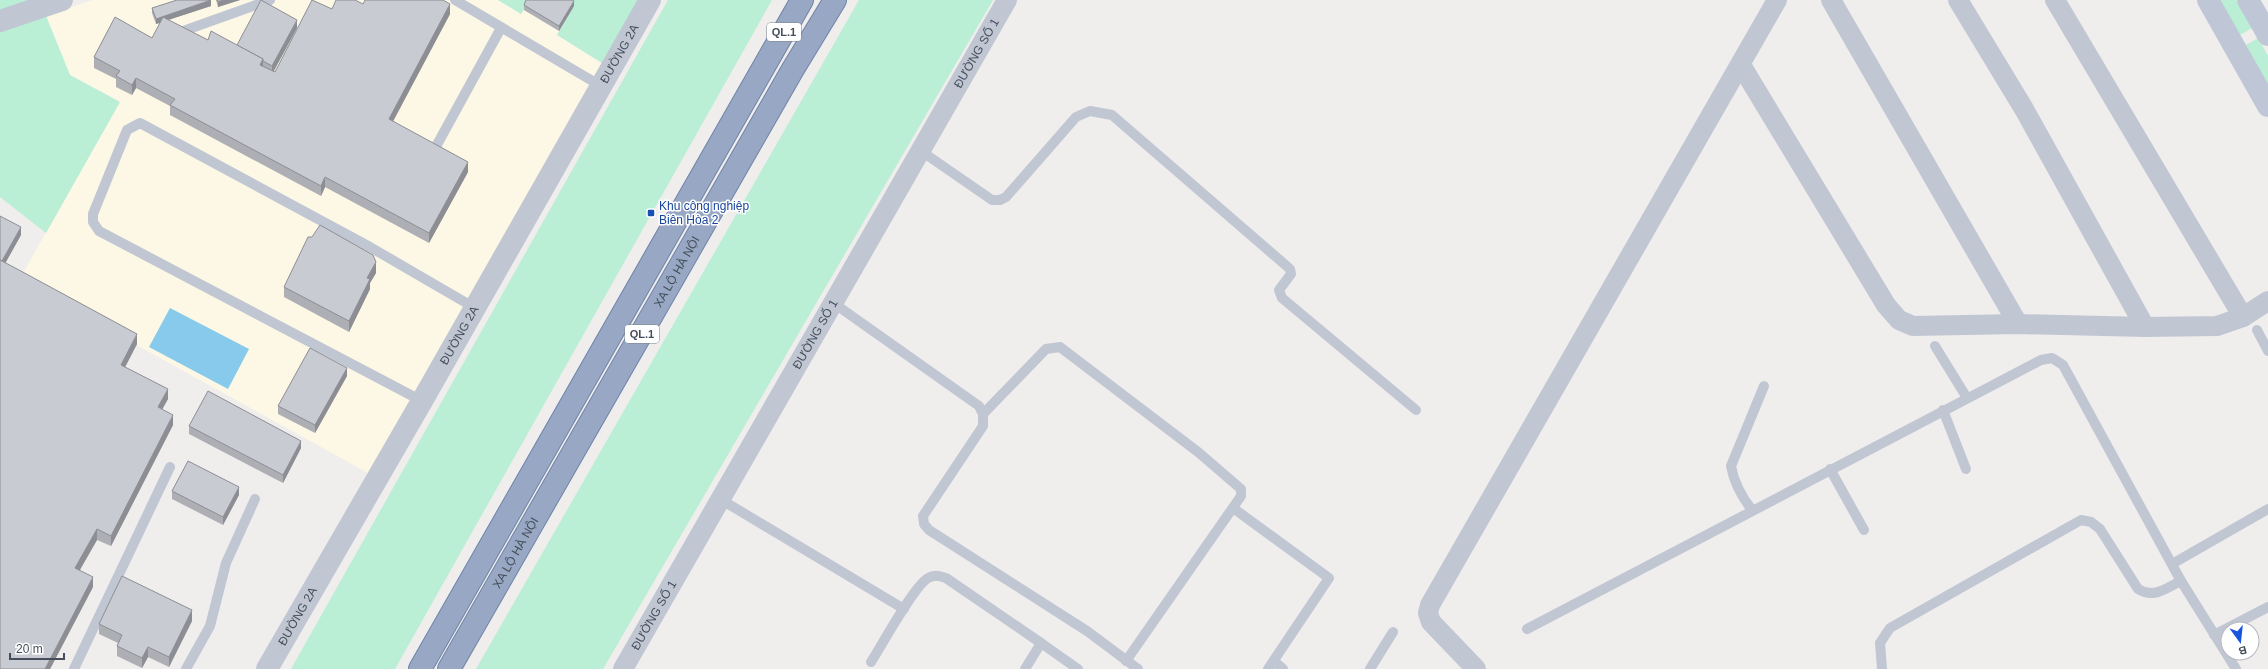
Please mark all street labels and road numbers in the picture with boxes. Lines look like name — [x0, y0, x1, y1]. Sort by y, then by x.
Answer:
street label: ĐƯỜNG SỐ 1 — [951, 16, 1002, 91]
street label: ĐƯỜNG 2A — [597, 22, 642, 86]
road number: QL.1 — [767, 23, 801, 41]
street label: XA LỘ HÀ NỘI — [651, 234, 703, 310]
street label: ĐƯỜNG SỐ 1 — [790, 297, 841, 372]
street label: ĐƯỜNG 2A — [437, 304, 481, 367]
road number: QL.1 — [625, 325, 659, 343]
street label: XA LỘ HÀ NỘI — [490, 515, 541, 591]
street label: ĐƯỜNG SỐ 1 — [628, 578, 679, 653]
street label: ĐƯỜNG 2A — [275, 584, 320, 648]

